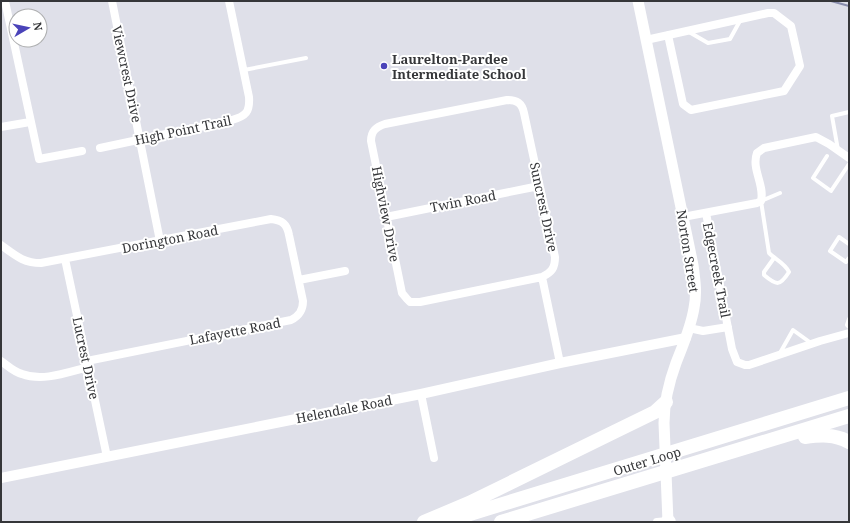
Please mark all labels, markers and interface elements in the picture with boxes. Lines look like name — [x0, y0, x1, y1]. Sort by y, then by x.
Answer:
north arrow — [8, 8, 48, 48]
text: N — [30, 21, 47, 32]
street label: Viewcrest Drive — [108, 24, 146, 124]
place label: Laurelton-Pardee Intermediate School — [392, 50, 527, 83]
marker: Laurelton-Pardee Intermediate School — [379, 61, 389, 71]
street label: High Point Trail — [133, 111, 233, 149]
street label: Suncrest Drive — [526, 161, 562, 254]
street label: Highview Drive — [368, 165, 404, 263]
street label: Twin Road — [429, 186, 497, 216]
street label: Norton Street — [673, 208, 703, 294]
street label: Dorington Road — [120, 221, 220, 257]
street label: Edgecreek Trail — [699, 221, 735, 319]
street label: Lafayette Road — [188, 313, 282, 349]
street label: Lucrest Drive — [68, 315, 104, 401]
street label: Helendale Road — [294, 391, 394, 427]
street label: Outer Loop — [611, 442, 683, 480]

